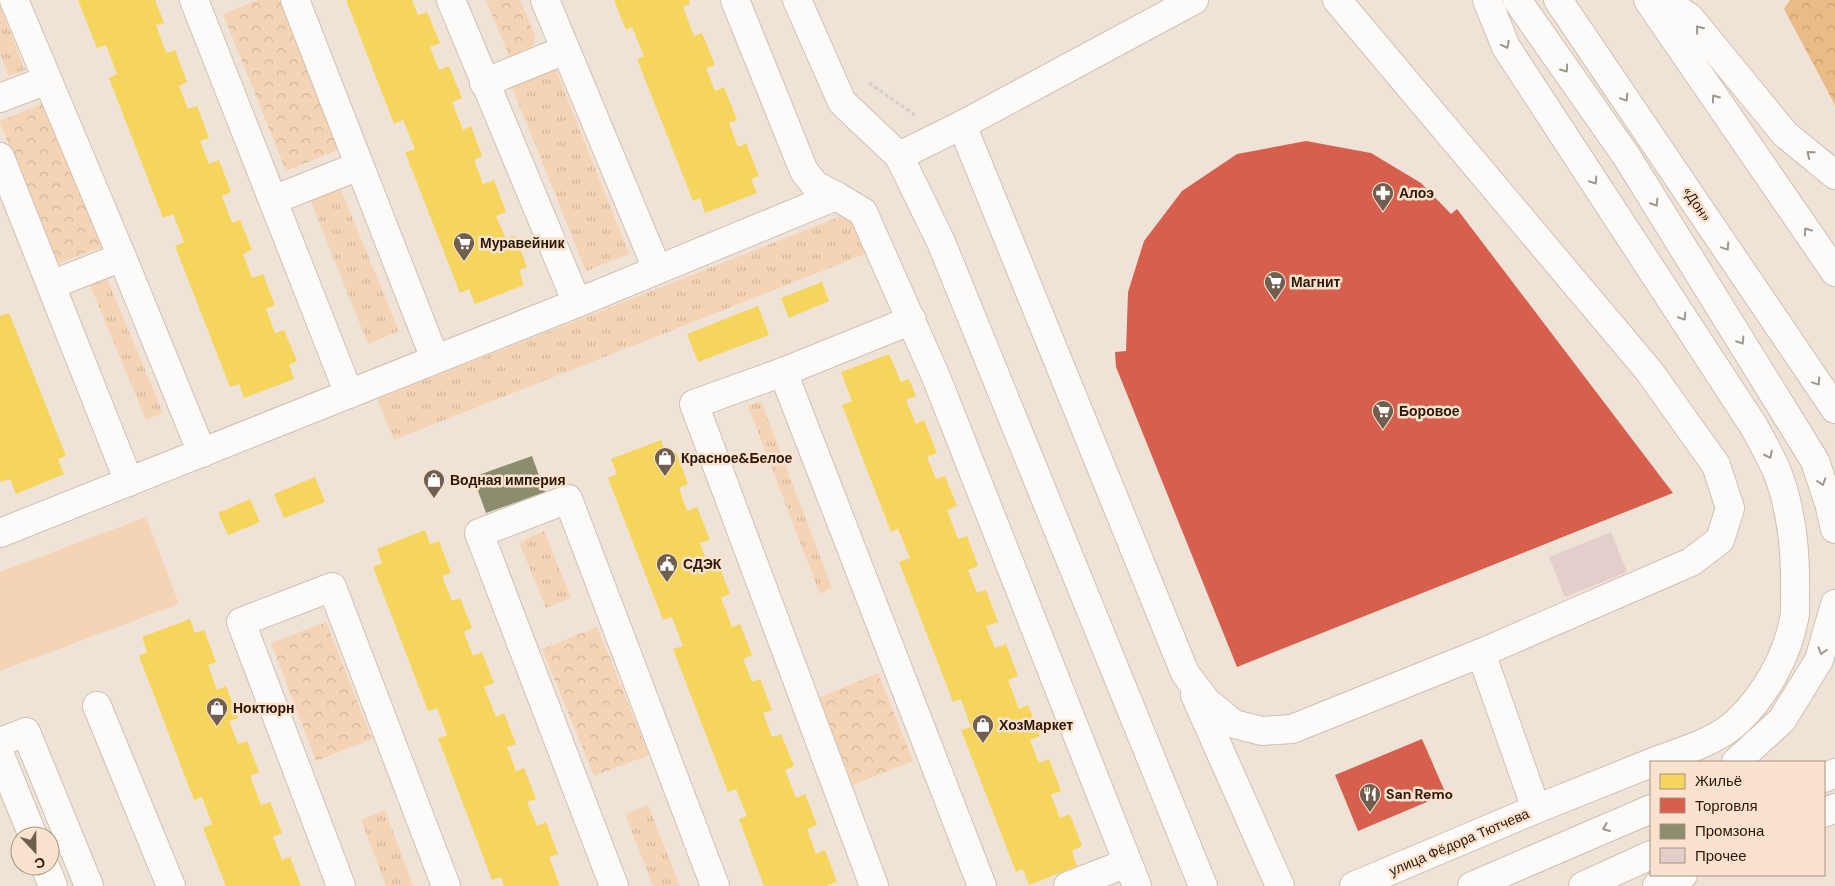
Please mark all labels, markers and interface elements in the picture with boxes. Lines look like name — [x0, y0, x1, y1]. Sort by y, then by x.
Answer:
one-way arrow — [1695, 25, 1704, 34]
one-way arrow — [1500, 40, 1510, 49]
one-way arrow — [1559, 63, 1568, 72]
one-way arrow — [1619, 93, 1628, 102]
one-way arrow — [1712, 94, 1721, 103]
one-way arrow — [1807, 152, 1816, 160]
one-way arrow — [1588, 176, 1597, 185]
pharmacy icon: Алоэ — [1371, 181, 1395, 212]
street label: «Дон» — [1679, 183, 1715, 225]
place label: Алоэ — [1399, 184, 1434, 202]
one-way arrow — [1649, 198, 1659, 207]
one-way arrow — [1804, 228, 1813, 237]
supermarket icon: Муравейник — [452, 231, 476, 262]
place label: Муравейник — [480, 234, 565, 252]
one-way arrow — [1720, 242, 1729, 251]
supermarket icon: Магнит — [1263, 270, 1287, 301]
place label: Магнит — [1291, 273, 1341, 291]
one-way arrow — [1677, 312, 1686, 321]
one-way arrow — [1735, 336, 1744, 345]
one-way arrow — [1811, 376, 1820, 386]
supermarket icon: Боровое — [1371, 399, 1395, 430]
place label: Боровое — [1399, 402, 1460, 420]
shop icon: Красное&Белое — [653, 446, 677, 477]
place label: Красное&Белое — [681, 449, 793, 467]
one-way arrow — [1763, 450, 1773, 459]
shop icon: Водная империя — [422, 468, 446, 499]
place label: Водная империя — [450, 471, 566, 489]
one-way arrow — [1816, 477, 1826, 485]
public building icon: СДЭК — [655, 552, 679, 583]
place label: СДЭК — [683, 555, 722, 573]
one-way arrow — [1817, 646, 1827, 654]
shop icon: Ноктюрн — [205, 696, 229, 727]
place label: Ноктюрн — [233, 699, 295, 717]
shop icon: ХозМаркет — [971, 713, 995, 744]
place label: ХозМаркет — [999, 716, 1073, 734]
legend — [1650, 761, 1825, 876]
text: Жильё — [1695, 771, 1742, 791]
restaurant icon: San Remo — [1358, 782, 1382, 813]
place label: San Remo — [1386, 785, 1453, 803]
text: Торговля — [1695, 796, 1758, 816]
street label: улица Фёдора Тютчева — [1386, 804, 1532, 880]
one-way arrow — [1602, 821, 1611, 832]
text: Промзона — [1695, 821, 1765, 841]
north arrow — [10, 826, 60, 876]
text: Прочее — [1695, 846, 1747, 866]
text: С — [32, 853, 48, 873]

